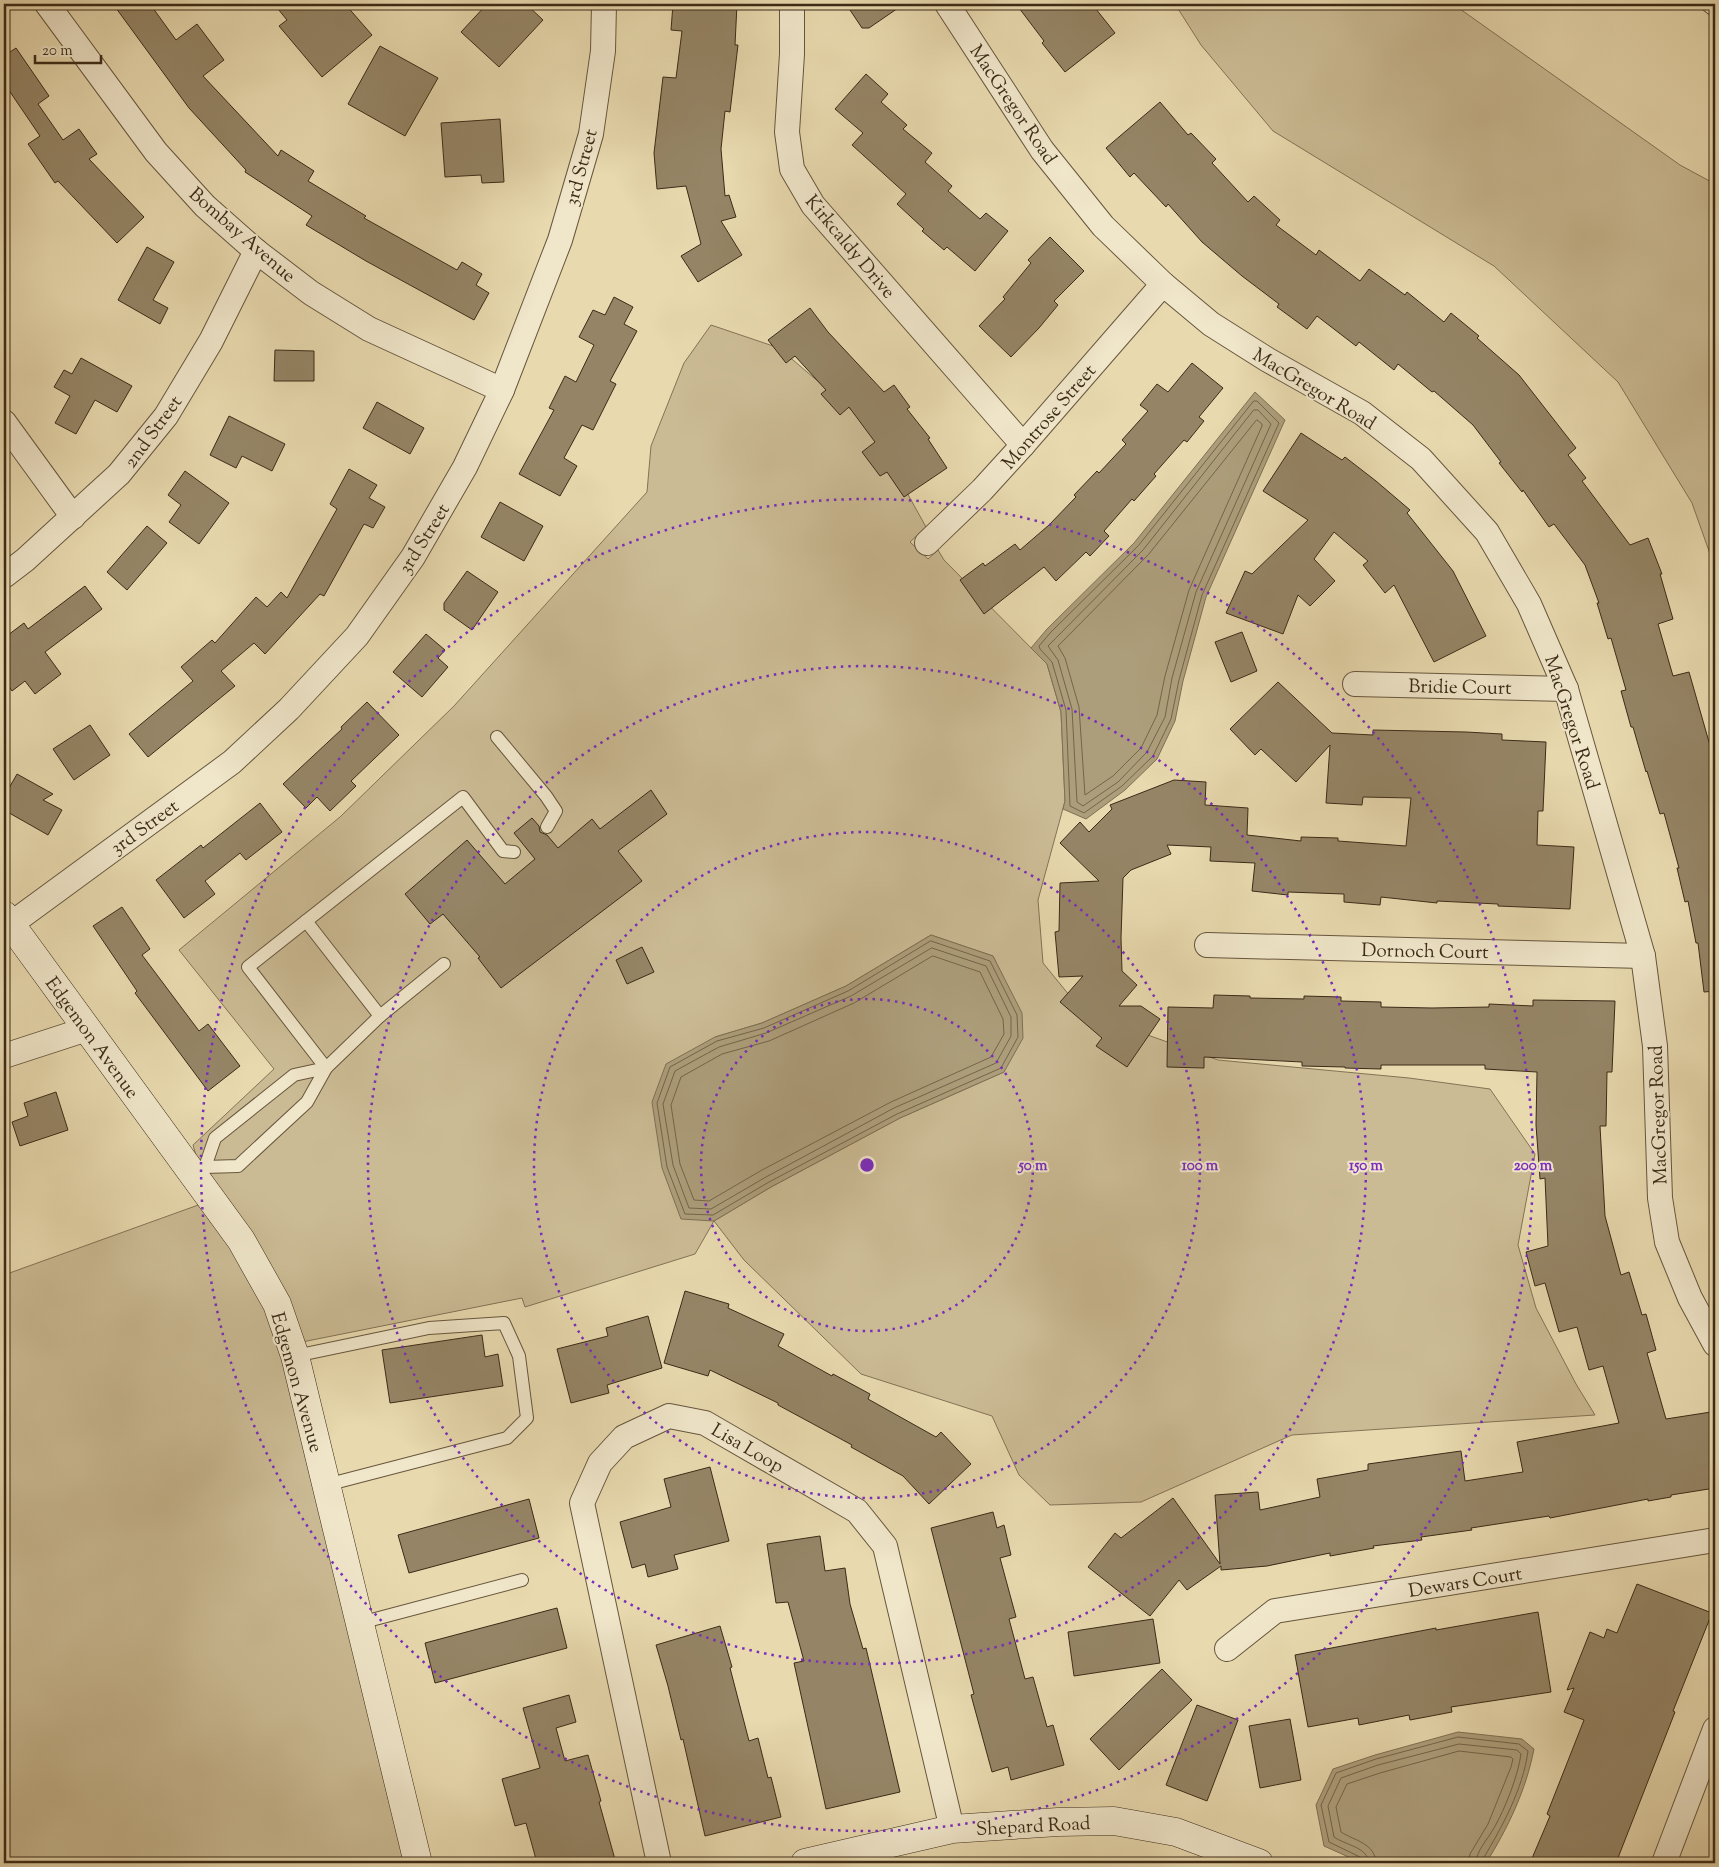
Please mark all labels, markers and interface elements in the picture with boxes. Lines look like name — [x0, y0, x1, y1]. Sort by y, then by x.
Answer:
scale bar — [35, 32, 101, 64]
street label: MacGregor Road — [962, 40, 1062, 171]
text: 20 m — [42, 41, 73, 62]
street label: 3rd Street — [559, 126, 606, 209]
street label: Bombay Avenue — [182, 182, 301, 290]
street label: Kirkcaldy Drive — [798, 190, 901, 306]
street label: MacGregor Road — [1247, 343, 1381, 438]
street label: Montrose Street — [996, 359, 1104, 476]
street label: 2nd Street — [118, 390, 190, 474]
street label: 3rd Street — [393, 498, 458, 580]
street label: MacGregor Road — [1536, 652, 1605, 794]
street label: Bridie Court — [1408, 674, 1512, 703]
street label: 3rd Street — [106, 794, 186, 862]
street label: Dornoch Court — [1361, 938, 1489, 967]
street label: Edgemon Avenue — [38, 972, 145, 1105]
street label: MacGregor Road — [1644, 1044, 1675, 1185]
centre of rings — [858, 1156, 876, 1174]
text: 50 m — [1018, 1156, 1048, 1177]
text: 100 m — [1182, 1156, 1219, 1177]
text: 150 m — [1349, 1156, 1383, 1177]
text: 200 m — [1514, 1156, 1553, 1177]
street label: Edgemon Avenue — [263, 1309, 329, 1456]
street label: Lisa Loop — [705, 1418, 788, 1481]
street label: Dewars Court — [1407, 1561, 1525, 1606]
street label: Shepard Road — [975, 1811, 1091, 1844]

